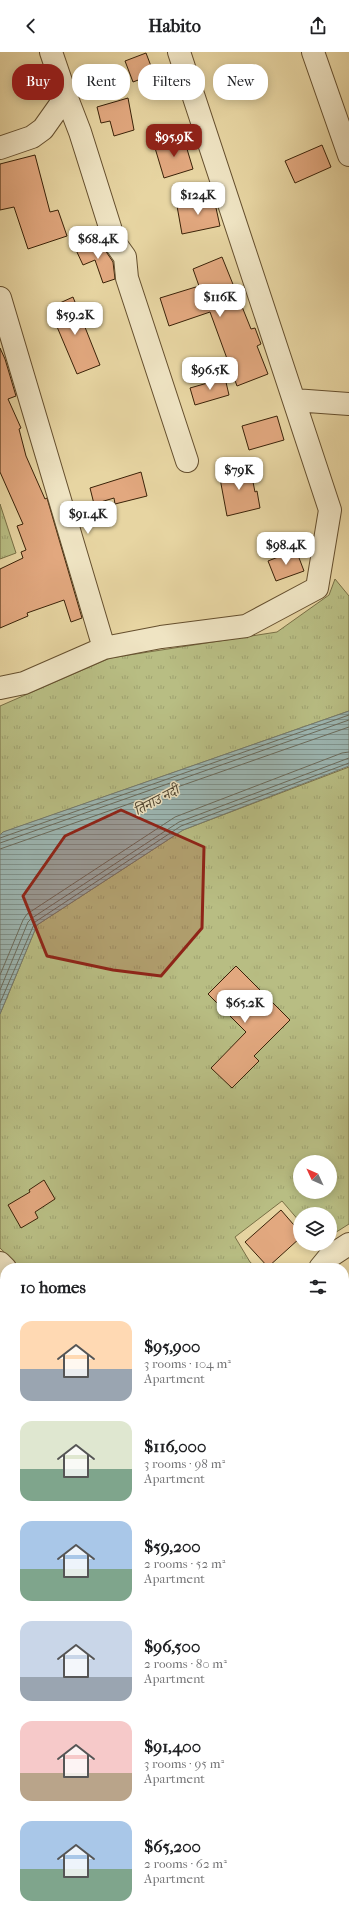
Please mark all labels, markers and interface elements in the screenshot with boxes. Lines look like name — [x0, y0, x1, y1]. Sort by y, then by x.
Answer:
icon: back — [20, 15, 42, 37]
icon: share — [307, 15, 329, 37]
text: Habito — [148, 16, 201, 37]
chip: Buy — [12, 64, 64, 100]
chip: Rent — [72, 64, 130, 100]
chip: Filters — [138, 64, 205, 100]
chip: New — [213, 64, 268, 100]
pin: $95.9K — [141, 124, 207, 158]
text: $95.9K — [155, 129, 193, 144]
pin: $124K — [170, 182, 226, 216]
text: $124K — [180, 187, 216, 202]
pin: $68.4K — [65, 226, 131, 260]
text: $68.4K — [78, 231, 118, 246]
pin: $116K — [192, 284, 248, 318]
text: $116K — [204, 289, 236, 304]
pin: $59.2K — [42, 302, 108, 336]
text: $59.2K — [56, 307, 94, 322]
pin: $96.5K — [177, 357, 243, 391]
text: $96.5K — [191, 362, 229, 377]
pin: $79K — [215, 457, 263, 491]
text: $79K — [224, 462, 254, 477]
pin: $91.4K — [55, 501, 121, 535]
text: $91.4K — [69, 506, 107, 521]
pin: $98.4K — [253, 532, 319, 566]
text: $98.4K — [266, 537, 306, 552]
water label: तिनाउ नदी — [131, 780, 184, 819]
pin: $65.2K — [212, 990, 278, 1024]
text: $65.2K — [226, 995, 264, 1010]
north arrow — [293, 1155, 337, 1199]
map controls — [293, 1155, 337, 1251]
button: layers — [293, 1207, 337, 1251]
icon: filters — [307, 1276, 329, 1298]
text: 10 homes — [20, 1277, 86, 1297]
text: $95,900 — [144, 1336, 201, 1356]
icon: home — [52, 1337, 100, 1385]
text: 3 rooms · 104 m² — [144, 1356, 231, 1371]
text: Apartment — [144, 1371, 205, 1386]
text: $116,000 — [144, 1436, 206, 1456]
icon: home — [52, 1437, 100, 1485]
text: 3 rooms · 98 m² — [144, 1456, 225, 1471]
text: Apartment — [144, 1471, 205, 1486]
text: $59,200 — [144, 1536, 201, 1556]
icon: home — [52, 1537, 100, 1585]
text: 2 rooms · 52 m² — [144, 1556, 225, 1571]
text: Apartment — [144, 1571, 205, 1586]
text: $96,500 — [144, 1636, 200, 1656]
icon: home — [52, 1637, 100, 1685]
text: 2 rooms · 80 m² — [144, 1656, 227, 1671]
text: Apartment — [144, 1671, 205, 1686]
text: $91,400 — [144, 1736, 201, 1756]
icon: home — [52, 1737, 100, 1785]
text: 3 rooms · 95 m² — [144, 1756, 224, 1771]
text: Apartment — [144, 1771, 205, 1786]
text: $65,200 — [144, 1836, 201, 1856]
icon: home — [52, 1837, 100, 1885]
text: 2 rooms · 62 m² — [144, 1856, 227, 1871]
text: Apartment — [144, 1871, 205, 1886]

